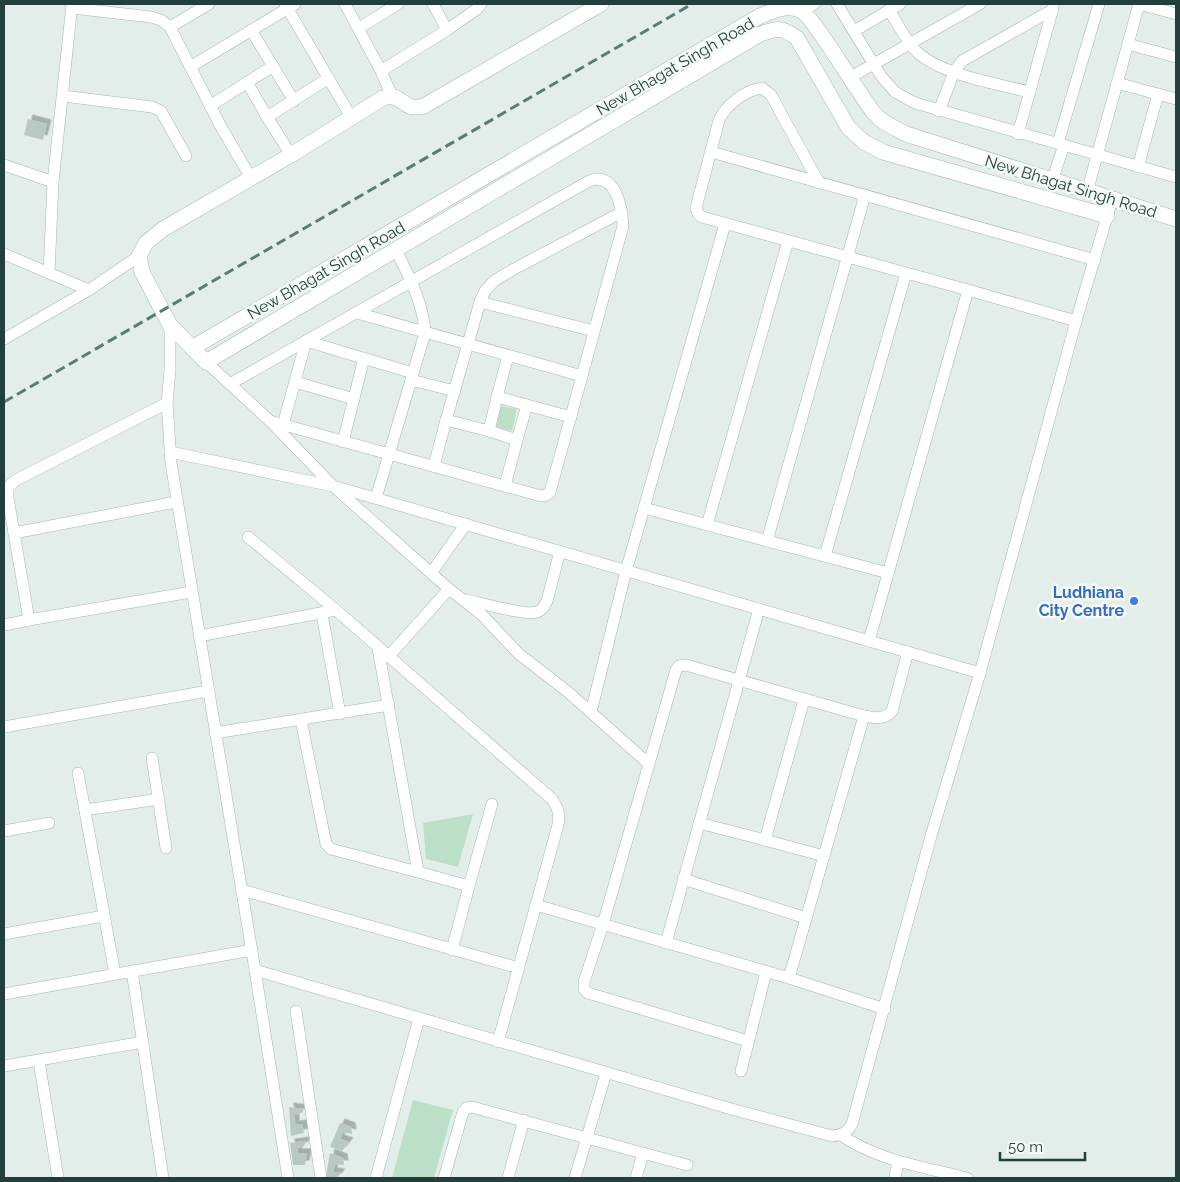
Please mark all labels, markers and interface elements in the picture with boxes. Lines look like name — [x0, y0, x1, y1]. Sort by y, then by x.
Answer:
street label: New Bhagat Singh Road — [593, 13, 758, 119]
street label: New Bhagat Singh Road — [983, 151, 1159, 222]
street label: New Bhagat Singh Road — [244, 217, 409, 323]
place label: Ludhiana City Centre — [1039, 583, 1124, 620]
marker: Ludhiana City Centre — [1128, 595, 1140, 607]
scale bar — [1000, 1130, 1085, 1162]
text: 50 m — [1008, 1138, 1043, 1156]

